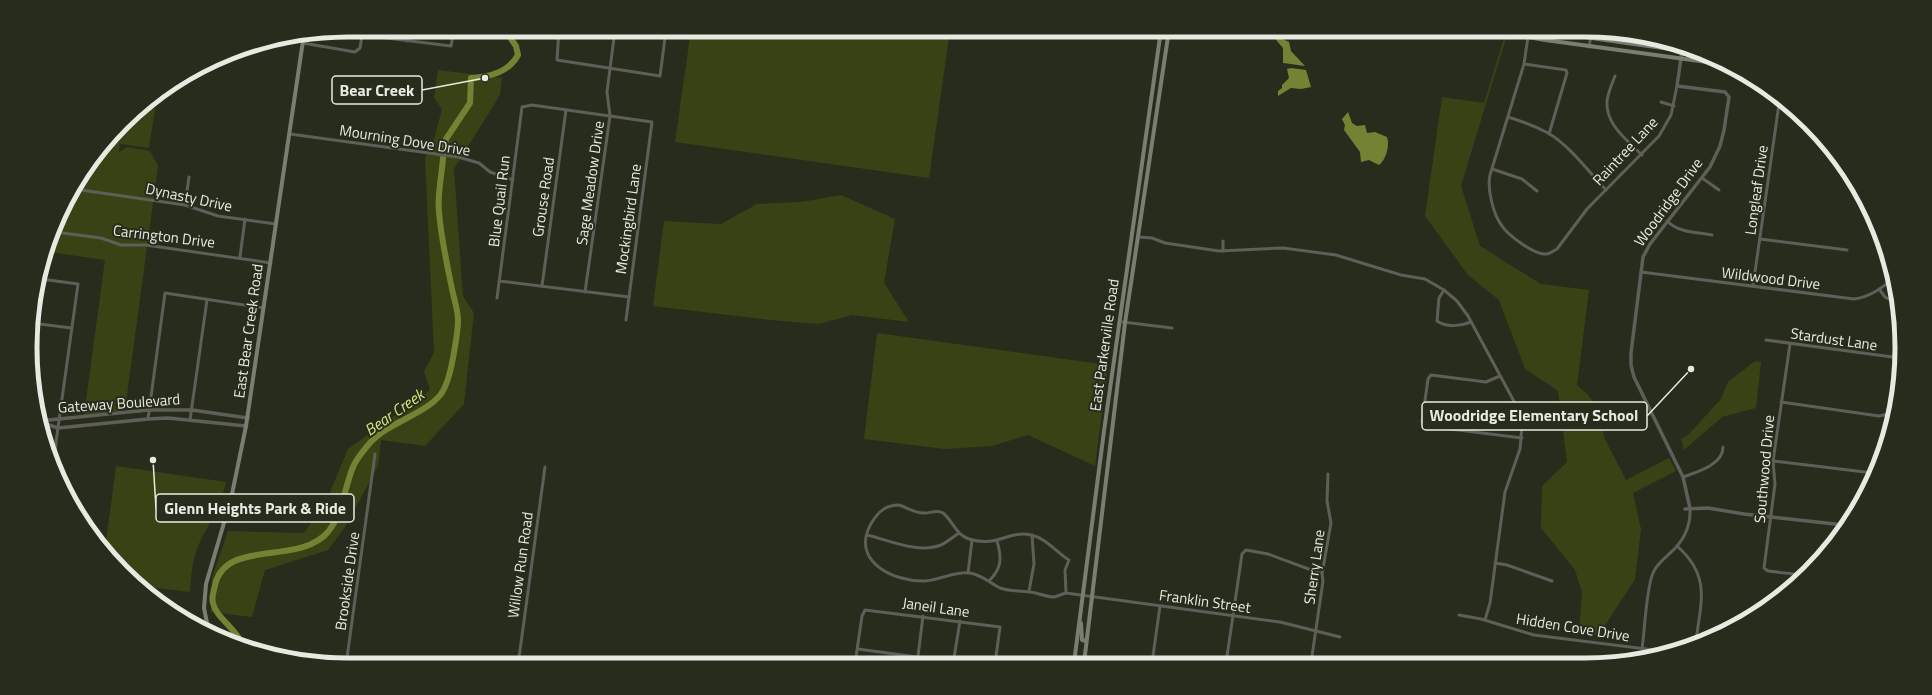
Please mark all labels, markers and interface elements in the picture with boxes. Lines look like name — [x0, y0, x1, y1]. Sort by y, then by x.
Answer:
callout: Bear Creek — [332, 76, 422, 104]
text: Bear Creek — [340, 78, 415, 102]
street label: Raintree Lane — [1587, 111, 1663, 191]
street label: Mourning Dove Drive — [338, 118, 472, 162]
street label: Sage Meadow Drive — [570, 119, 610, 247]
street label: Longleaf Drive — [1738, 144, 1774, 236]
street label: Woodridge Drive — [1628, 153, 1708, 251]
street label: Blue Quail Run — [482, 154, 516, 248]
street label: Grouse Road — [526, 156, 560, 238]
street label: Mockingbird Lane — [609, 162, 647, 276]
street label: Dynasty Drive — [144, 177, 234, 217]
street label: Carrington Drive — [112, 218, 216, 254]
street label: Wildwood Drive — [1720, 261, 1822, 295]
street label: East Bear Creek Road — [227, 262, 269, 400]
street label: East Parkerville Road — [1083, 277, 1125, 413]
street label: Stardust Lane — [1789, 322, 1879, 356]
water label: Bear Creek — [359, 382, 430, 441]
street label: Gateway Boulevard — [57, 387, 181, 419]
callout: Woodridge Elementary School — [1422, 402, 1647, 430]
text: Woodridge Elementary School — [1430, 403, 1638, 427]
street label: Southwood Drive — [1748, 414, 1780, 524]
callout: Glenn Heights Park & Ride — [156, 494, 354, 522]
text: Glenn Heights Park & Ride — [164, 496, 346, 520]
street label: Willow Run Road — [501, 510, 539, 620]
street label: Sherry Lane — [1297, 528, 1331, 606]
street label: Brookside Drive — [329, 530, 365, 632]
street label: Franklin Street — [1158, 583, 1253, 619]
street label: Janeil Lane — [901, 591, 971, 623]
street label: Hidden Cove Drive — [1515, 607, 1631, 647]

